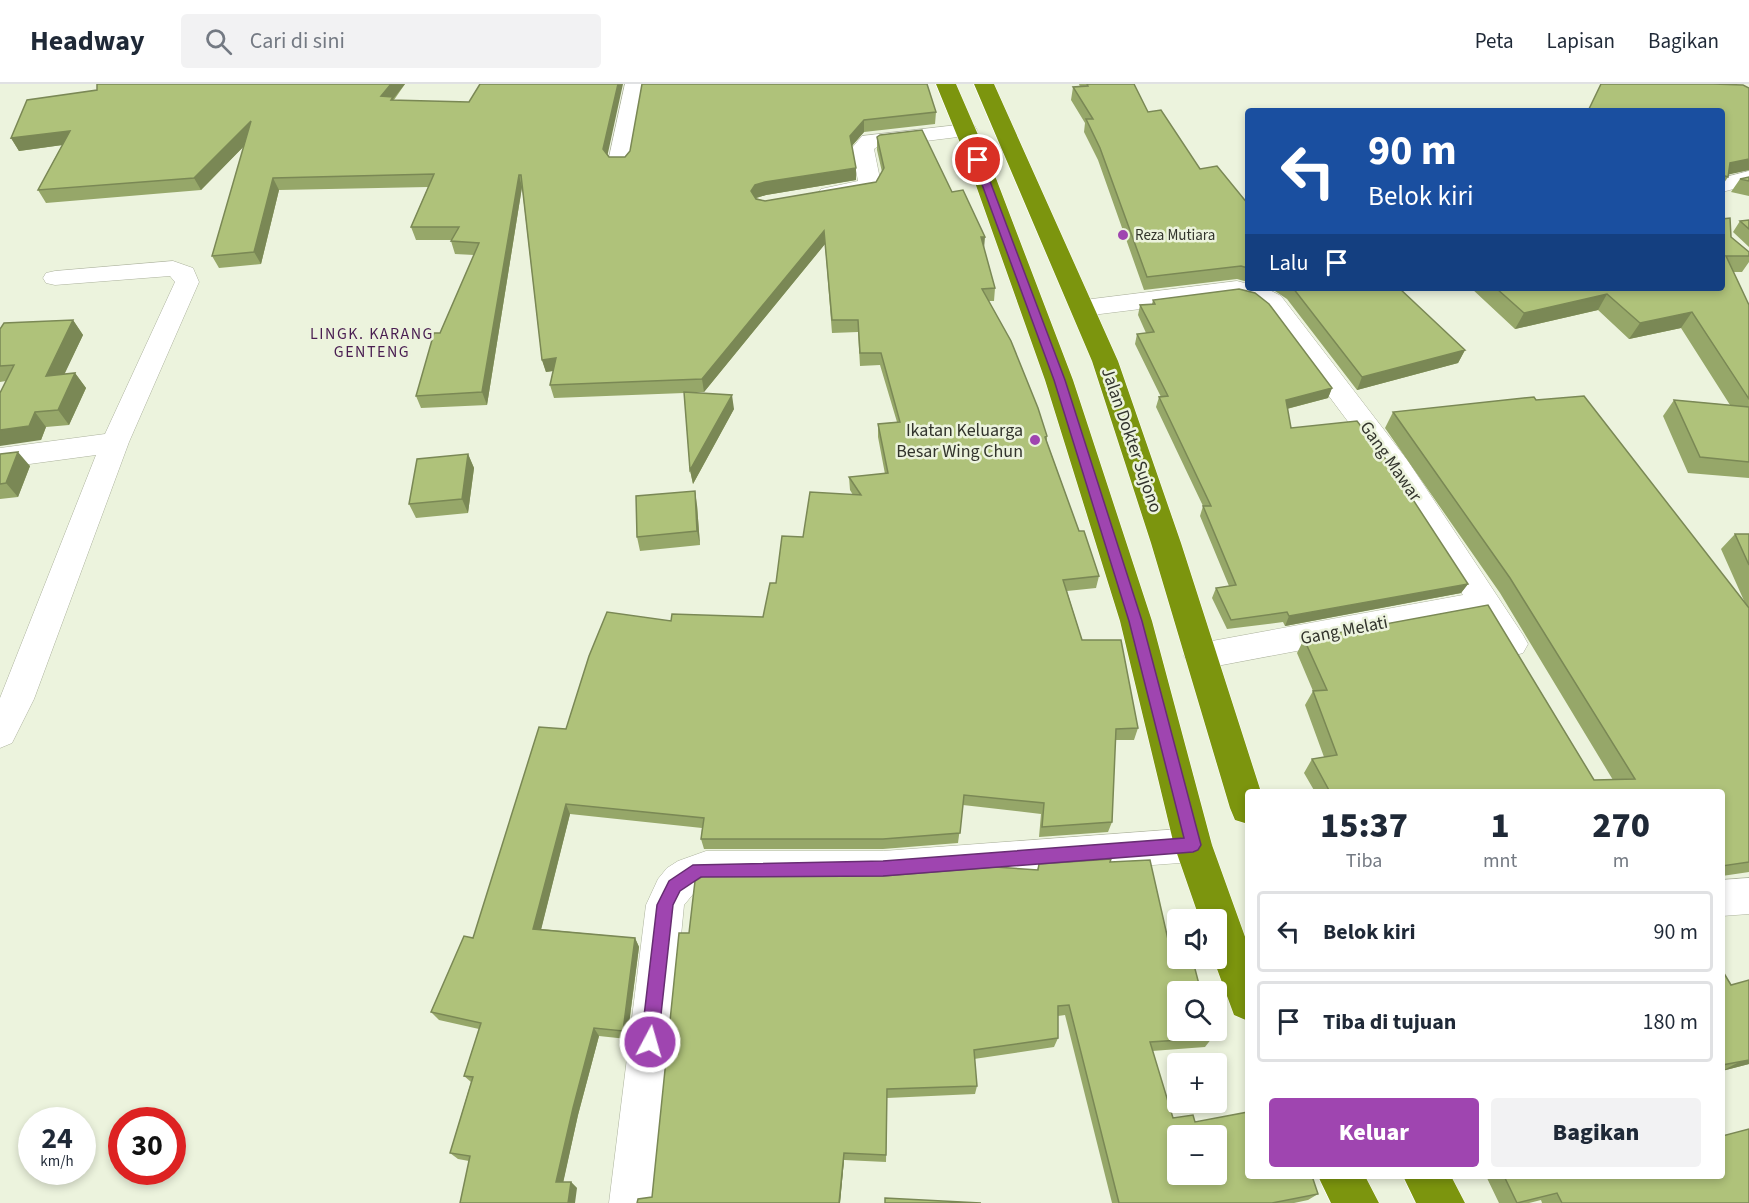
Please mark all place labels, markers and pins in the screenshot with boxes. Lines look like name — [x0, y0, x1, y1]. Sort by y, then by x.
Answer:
pin — [952, 134, 1003, 185]
place label: Reza Mutiara — [1135, 225, 1215, 246]
marker: Reza Mutiara — [1116, 228, 1130, 242]
place label: Ikatan Keluarga Besar Wing Chun — [896, 418, 1023, 464]
marker: Ikatan Keluarga Besar Wing Chun — [1028, 433, 1042, 447]

